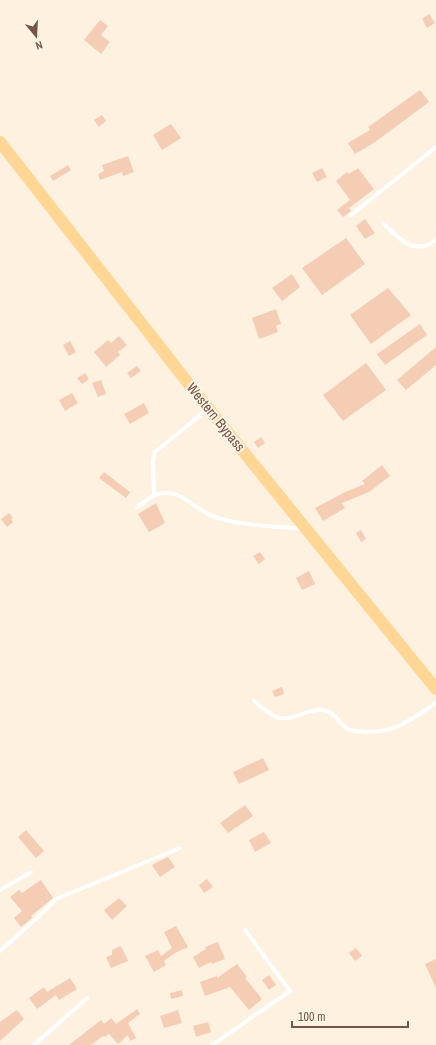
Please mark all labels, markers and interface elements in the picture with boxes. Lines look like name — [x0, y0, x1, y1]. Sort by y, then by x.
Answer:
north arrow — [16, 16, 56, 56]
text: N — [34, 38, 44, 53]
street label: Western Bypass — [183, 379, 249, 455]
scale bar — [292, 1003, 408, 1029]
text: 100 m — [298, 1009, 325, 1025]

